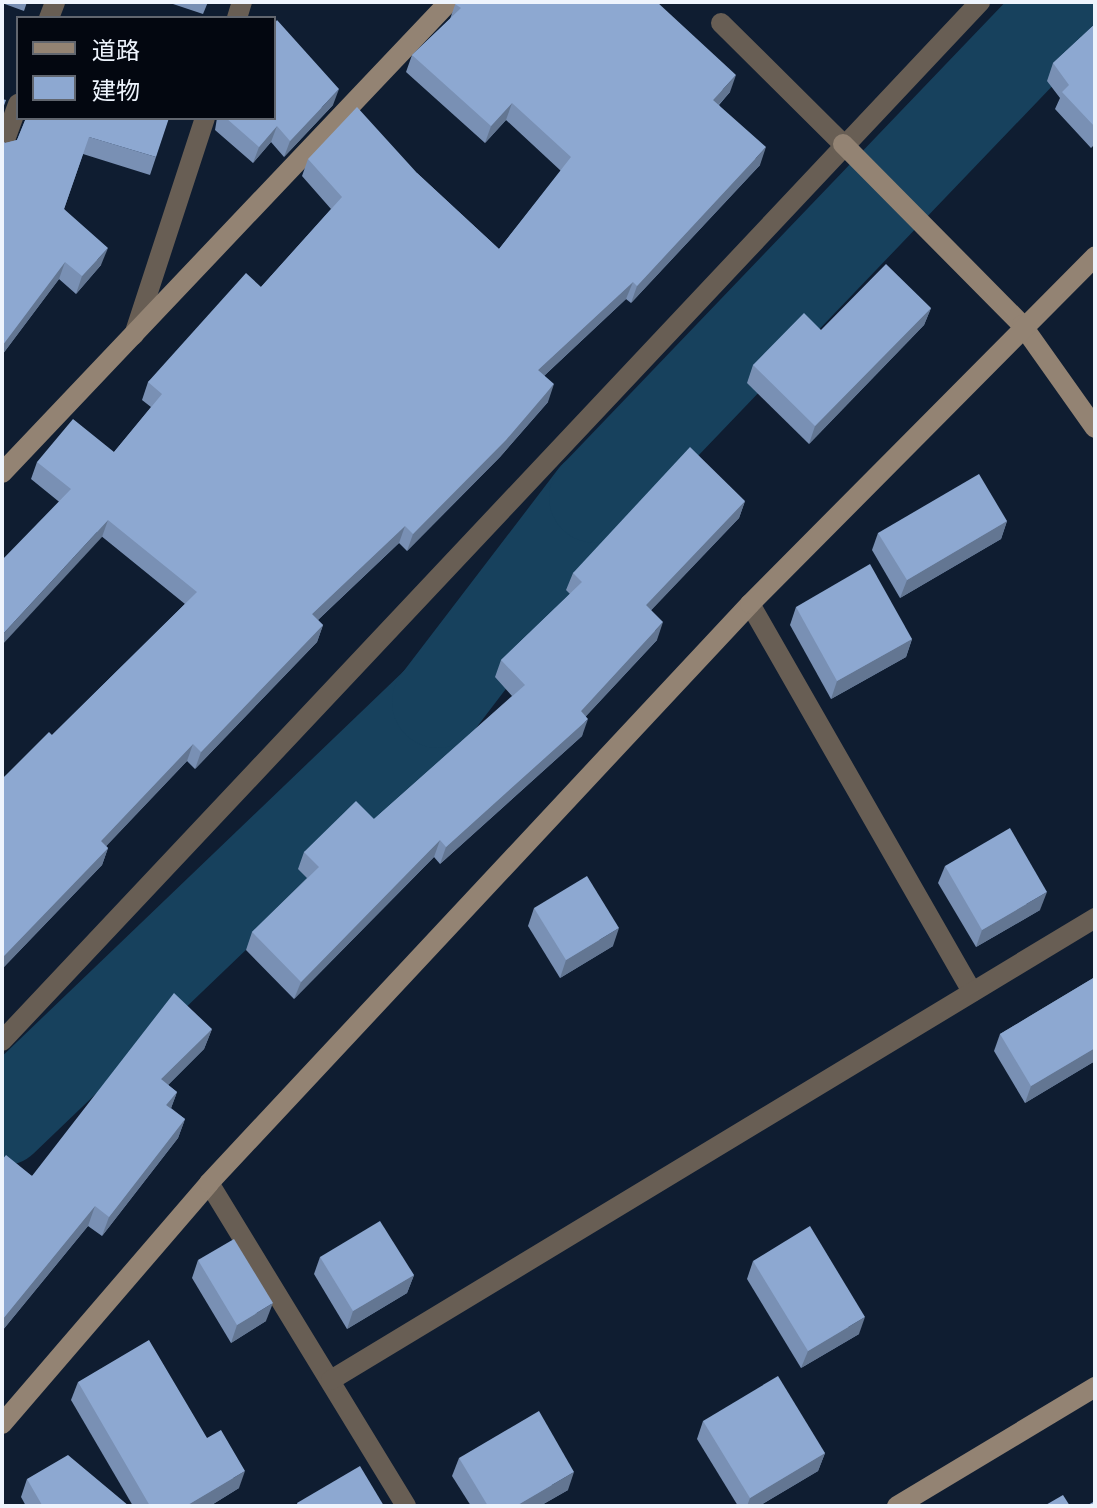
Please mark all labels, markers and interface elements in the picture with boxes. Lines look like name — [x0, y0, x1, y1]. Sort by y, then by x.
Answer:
legend — [16, 16, 276, 120]
text: 道路 — [92, 37, 140, 64]
text: 建物 — [92, 77, 140, 104]

